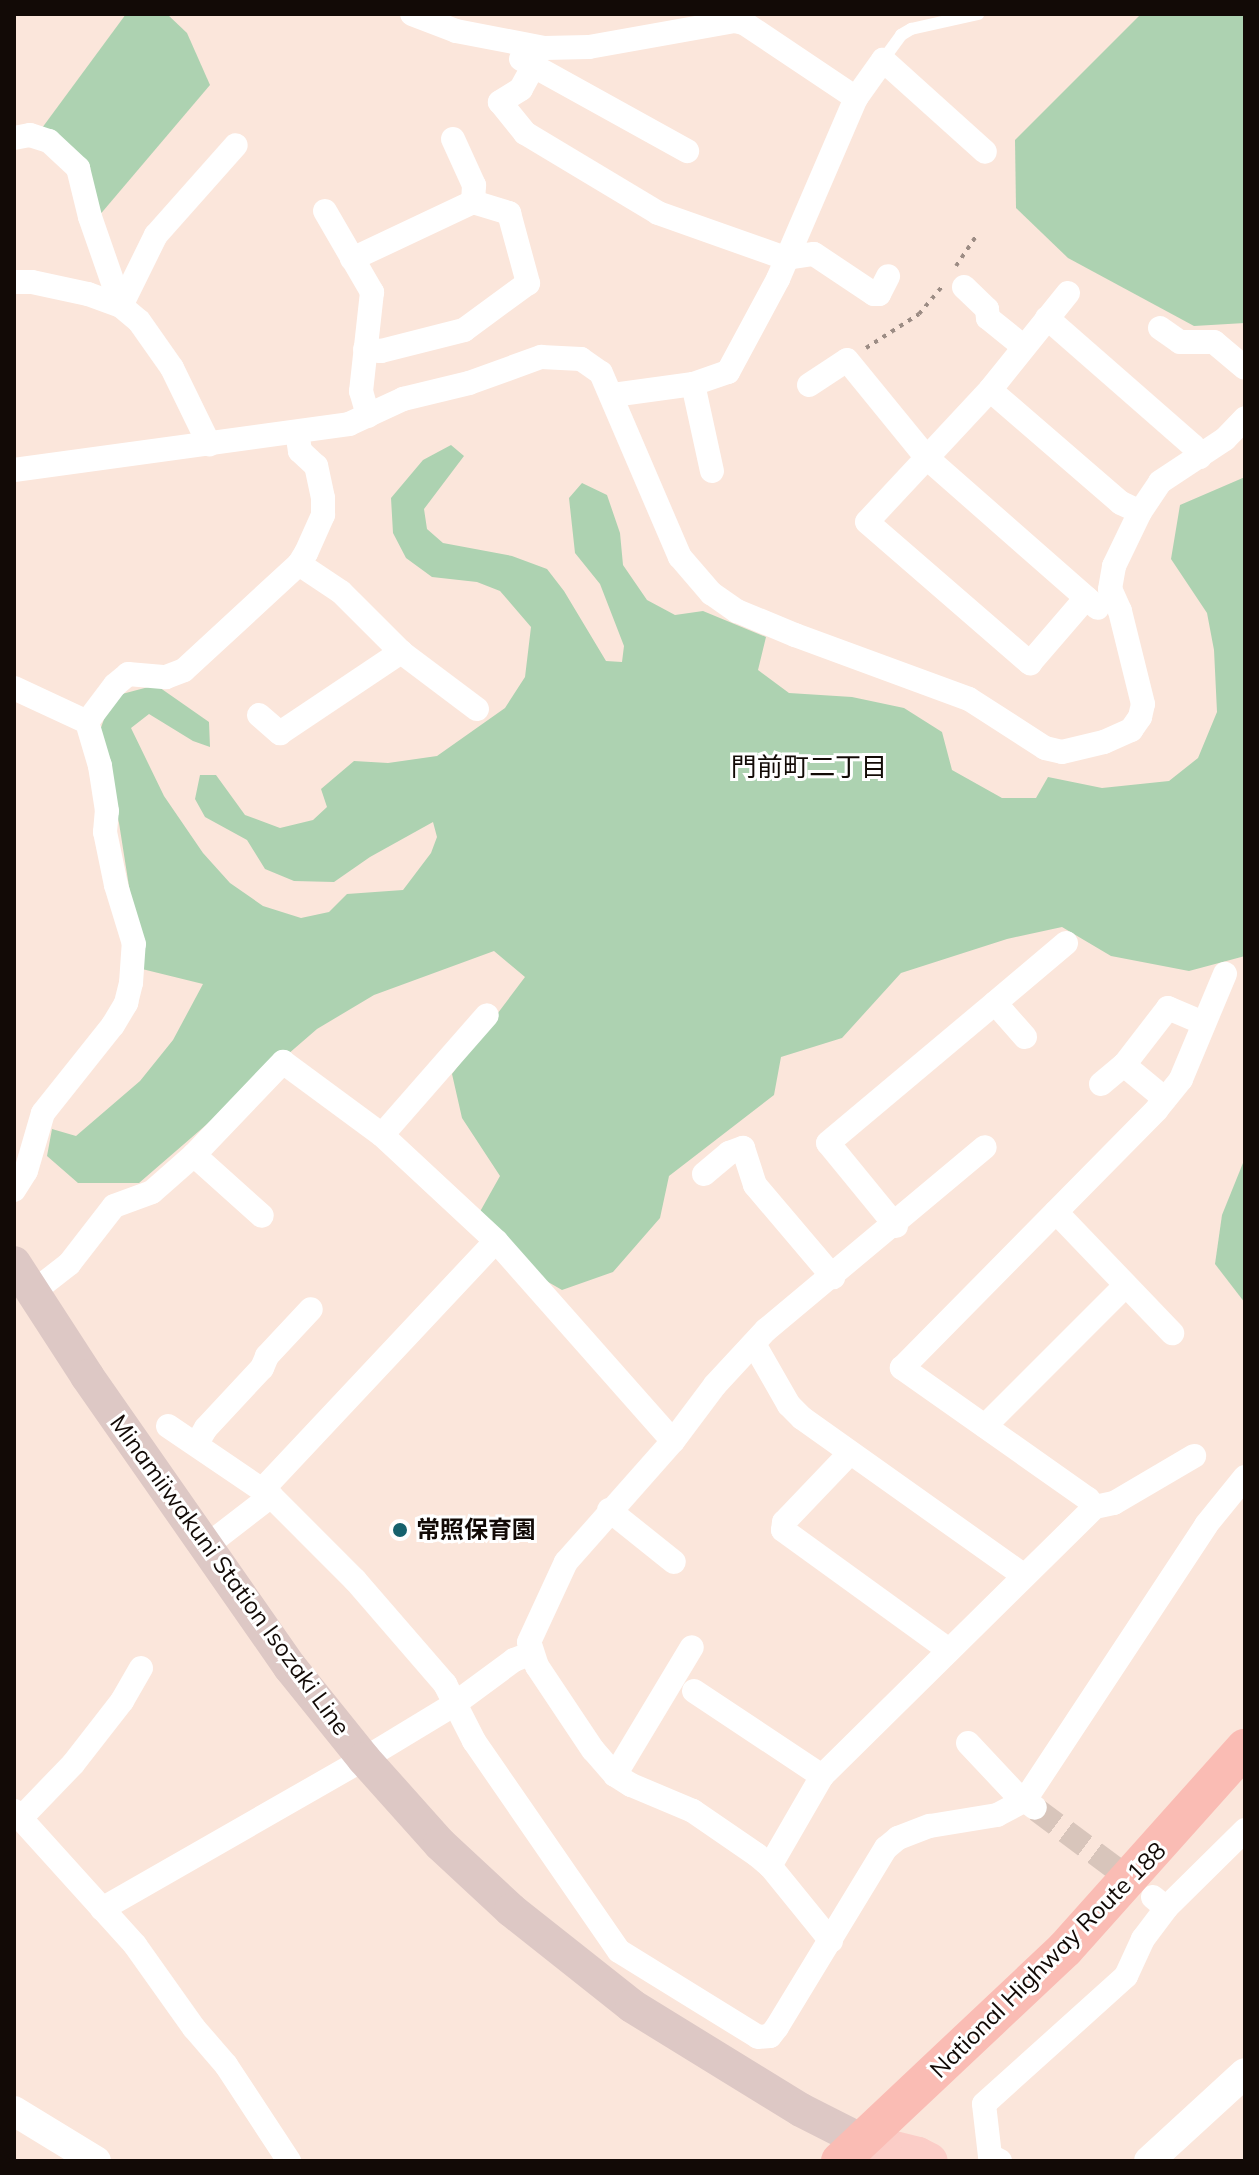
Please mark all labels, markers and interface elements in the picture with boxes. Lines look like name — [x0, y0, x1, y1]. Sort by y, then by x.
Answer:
district label: 門前町二丁目 — [731, 751, 887, 783]
street label: Minamiiwakuni Station Isozaki Line — [104, 1409, 356, 1741]
place label: 常照保育園 — [416, 1516, 536, 1544]
marker: 常照保育園 — [391, 1521, 409, 1539]
street label: National Highway Route 188 — [924, 1836, 1172, 2084]

